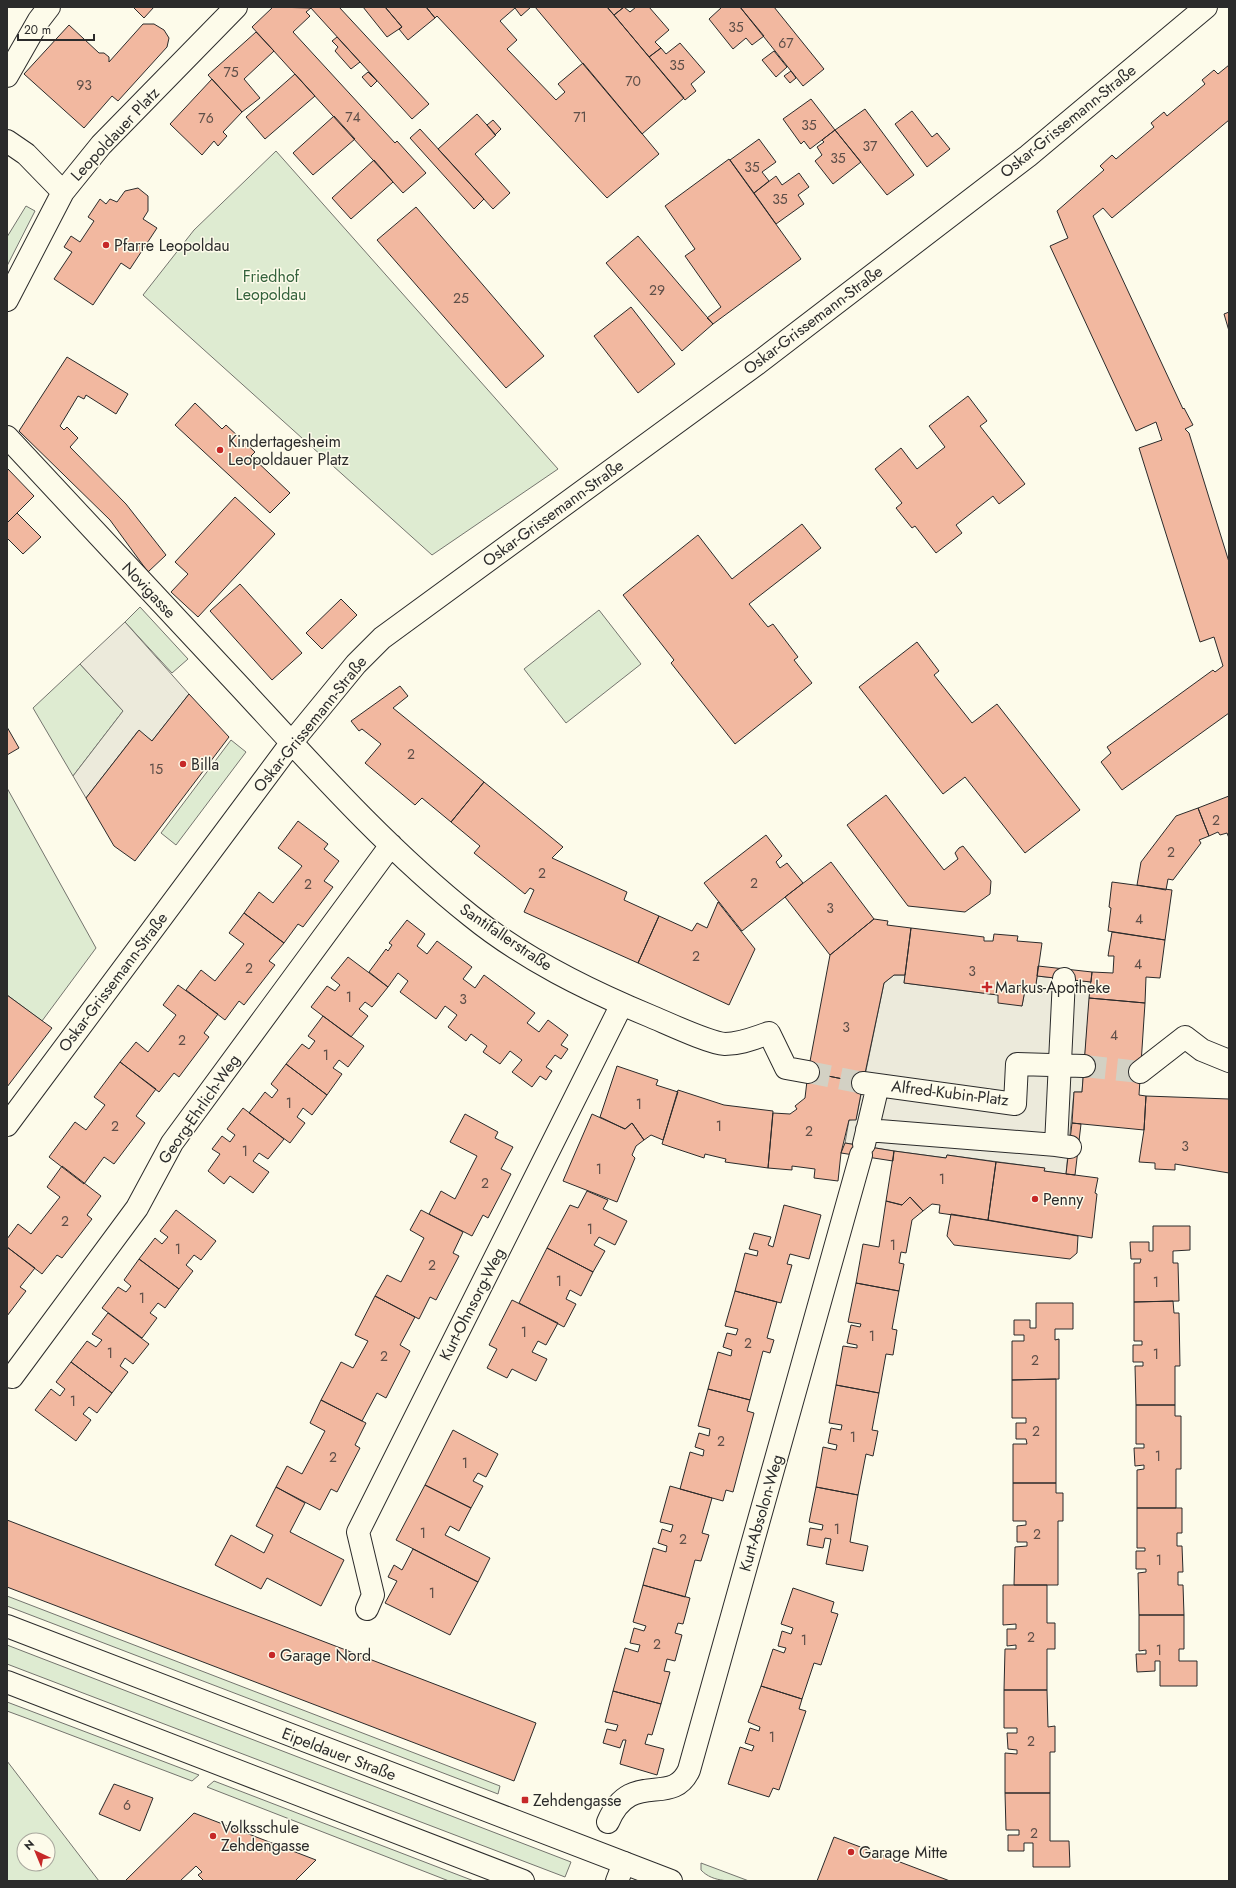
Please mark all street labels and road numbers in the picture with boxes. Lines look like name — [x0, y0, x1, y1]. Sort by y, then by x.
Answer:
street label: Oskar-Grissemann-Straße — [995, 59, 1141, 183]
street label: Leopoldauer Platz — [65, 82, 165, 186]
street label: Oskar-Grissemann-Straße — [738, 260, 888, 380]
street label: Oskar-Grissemann-Straße — [478, 454, 628, 572]
street label: Novigasse — [117, 557, 181, 623]
street label: Oskar-Grissemann-Straße — [248, 651, 372, 797]
street label: Santifallerstraße — [455, 898, 557, 976]
street label: Oskar-Grissemann-Straße — [53, 907, 173, 1057]
street label: Georg-Ehrlich-Weg — [153, 1050, 245, 1168]
street label: Alfred-Kubin-Platz — [890, 1074, 1011, 1112]
street label: Kurt-Ohnsorg-Weg — [434, 1244, 510, 1364]
street label: Kurt-Absolon-Weg — [733, 1452, 789, 1574]
street label: Eipeldauer Straße — [278, 1722, 400, 1786]

